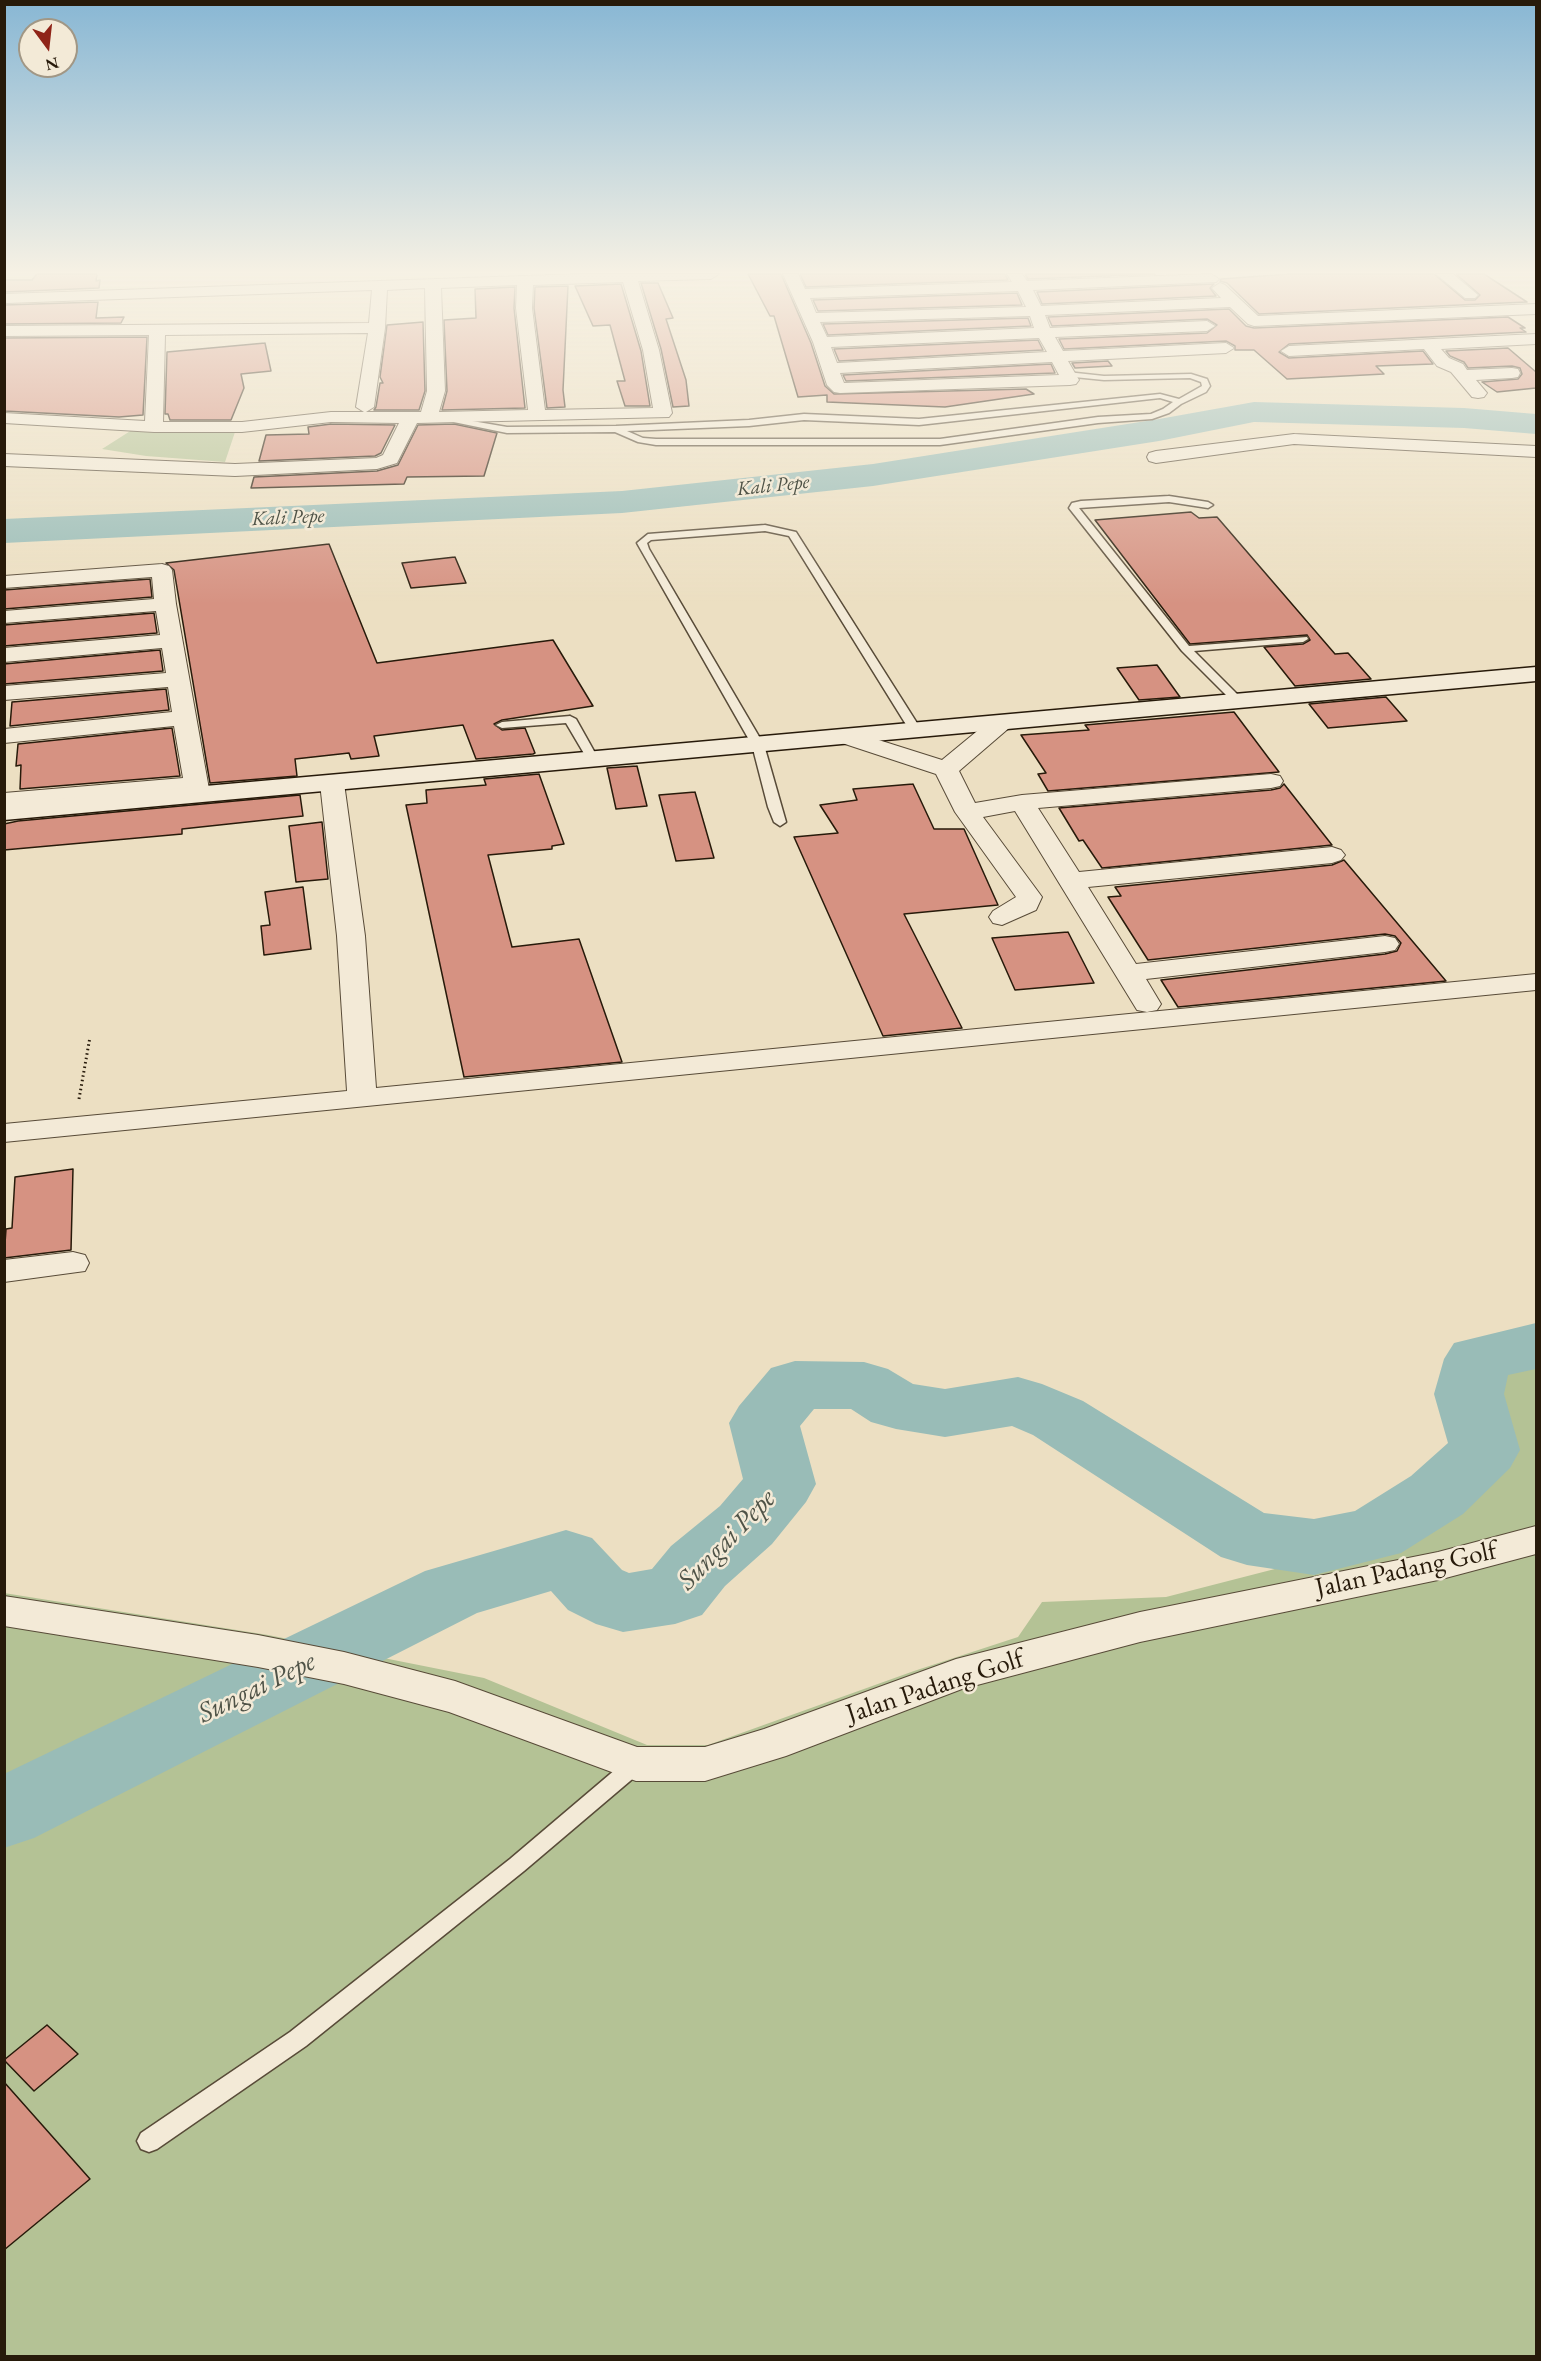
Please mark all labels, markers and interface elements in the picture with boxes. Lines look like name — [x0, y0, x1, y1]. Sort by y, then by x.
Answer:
north arrow — [18, 18, 78, 78]
text: N — [43, 52, 61, 76]
water label: Kali Pepe — [736, 470, 810, 502]
water label: Kali Pepe — [251, 504, 325, 532]
water label: Sungai Pepe — [671, 1483, 783, 1597]
street label: Jalan Padang Golf — [1312, 1535, 1500, 1605]
street label: Jalan Padang Golf — [842, 1643, 1028, 1731]
water label: Sungai Pepe — [193, 1645, 321, 1731]

